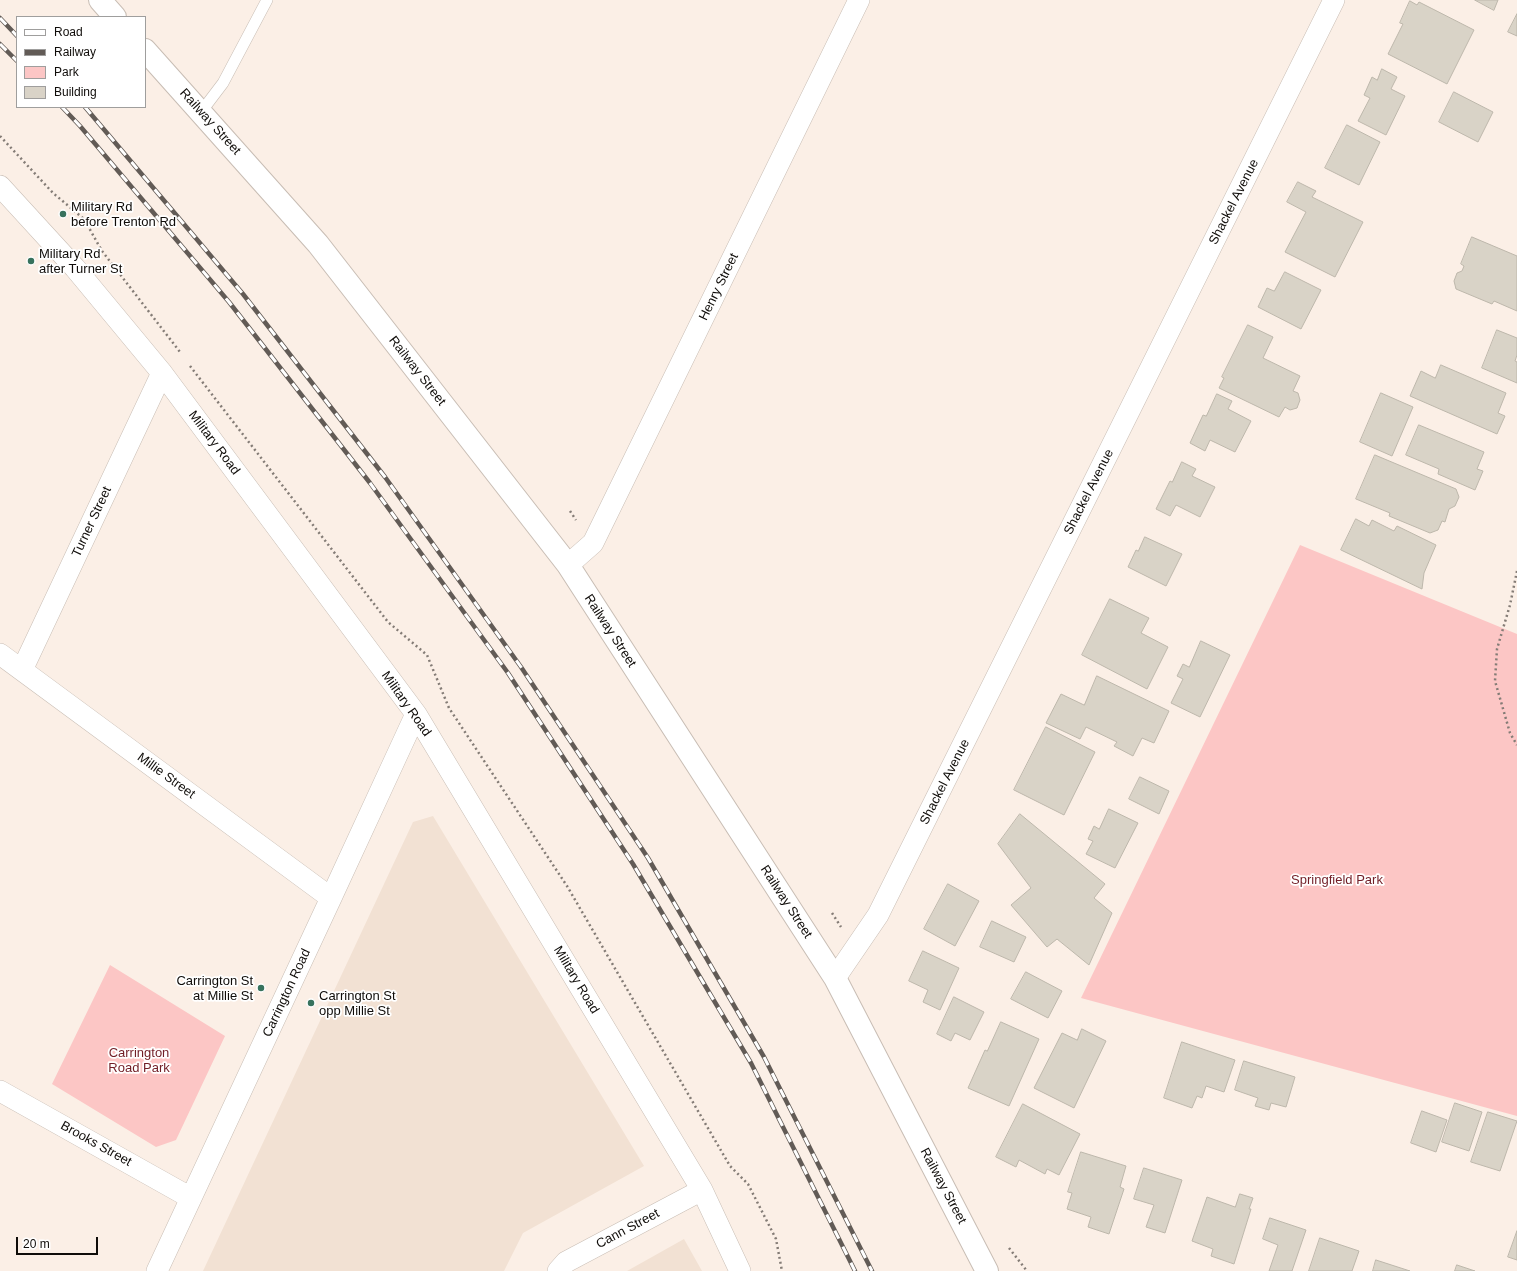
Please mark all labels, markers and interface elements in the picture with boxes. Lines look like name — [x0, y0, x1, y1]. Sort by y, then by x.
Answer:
legend — [16, 16, 146, 108]
text: Road — [54, 25, 83, 39]
text: Railway — [54, 45, 96, 59]
text: Park — [54, 65, 79, 79]
text: Building — [54, 85, 97, 99]
street label: Railway Street — [176, 86, 244, 158]
street label: Shackel Avenue — [1206, 157, 1262, 247]
place label: Military Rd before Trenton Rd — [71, 199, 176, 230]
marker: Military Rd before Trenton Rd — [58, 209, 68, 219]
place label: Military Rd after Turner St — [39, 246, 122, 277]
street label: Henry Street — [696, 251, 742, 323]
marker: Military Rd after Turner St — [26, 256, 36, 266]
street label: Railway Street — [385, 333, 449, 409]
street label: Military Road — [185, 408, 243, 478]
street label: Shackel Avenue — [1061, 447, 1117, 537]
street label: Turner Street — [69, 484, 115, 560]
street label: Railway Street — [581, 592, 639, 670]
street label: Military Road — [378, 668, 434, 740]
street label: Shackel Avenue — [917, 737, 973, 827]
street label: Millie Street — [134, 750, 198, 802]
street label: Railway Street — [757, 863, 815, 941]
park label: Springfield Park — [1291, 872, 1383, 888]
street label: Military Road — [550, 943, 602, 1017]
street label: Carrington Road — [260, 946, 314, 1040]
place label: Carrington St at Millie St — [176, 973, 253, 1004]
marker: Carrington St at Millie St — [256, 983, 266, 993]
place label: Carrington St opp Millie St — [319, 988, 396, 1019]
marker: Carrington St opp Millie St — [306, 998, 316, 1008]
park label: Carrington Road Park — [108, 1045, 170, 1076]
street label: Brooks Street — [58, 1118, 134, 1170]
street label: Railway Street — [916, 1145, 970, 1227]
street label: Cann Street — [594, 1206, 662, 1252]
scale bar — [18, 1229, 100, 1255]
text: 20 m — [23, 1237, 50, 1251]

